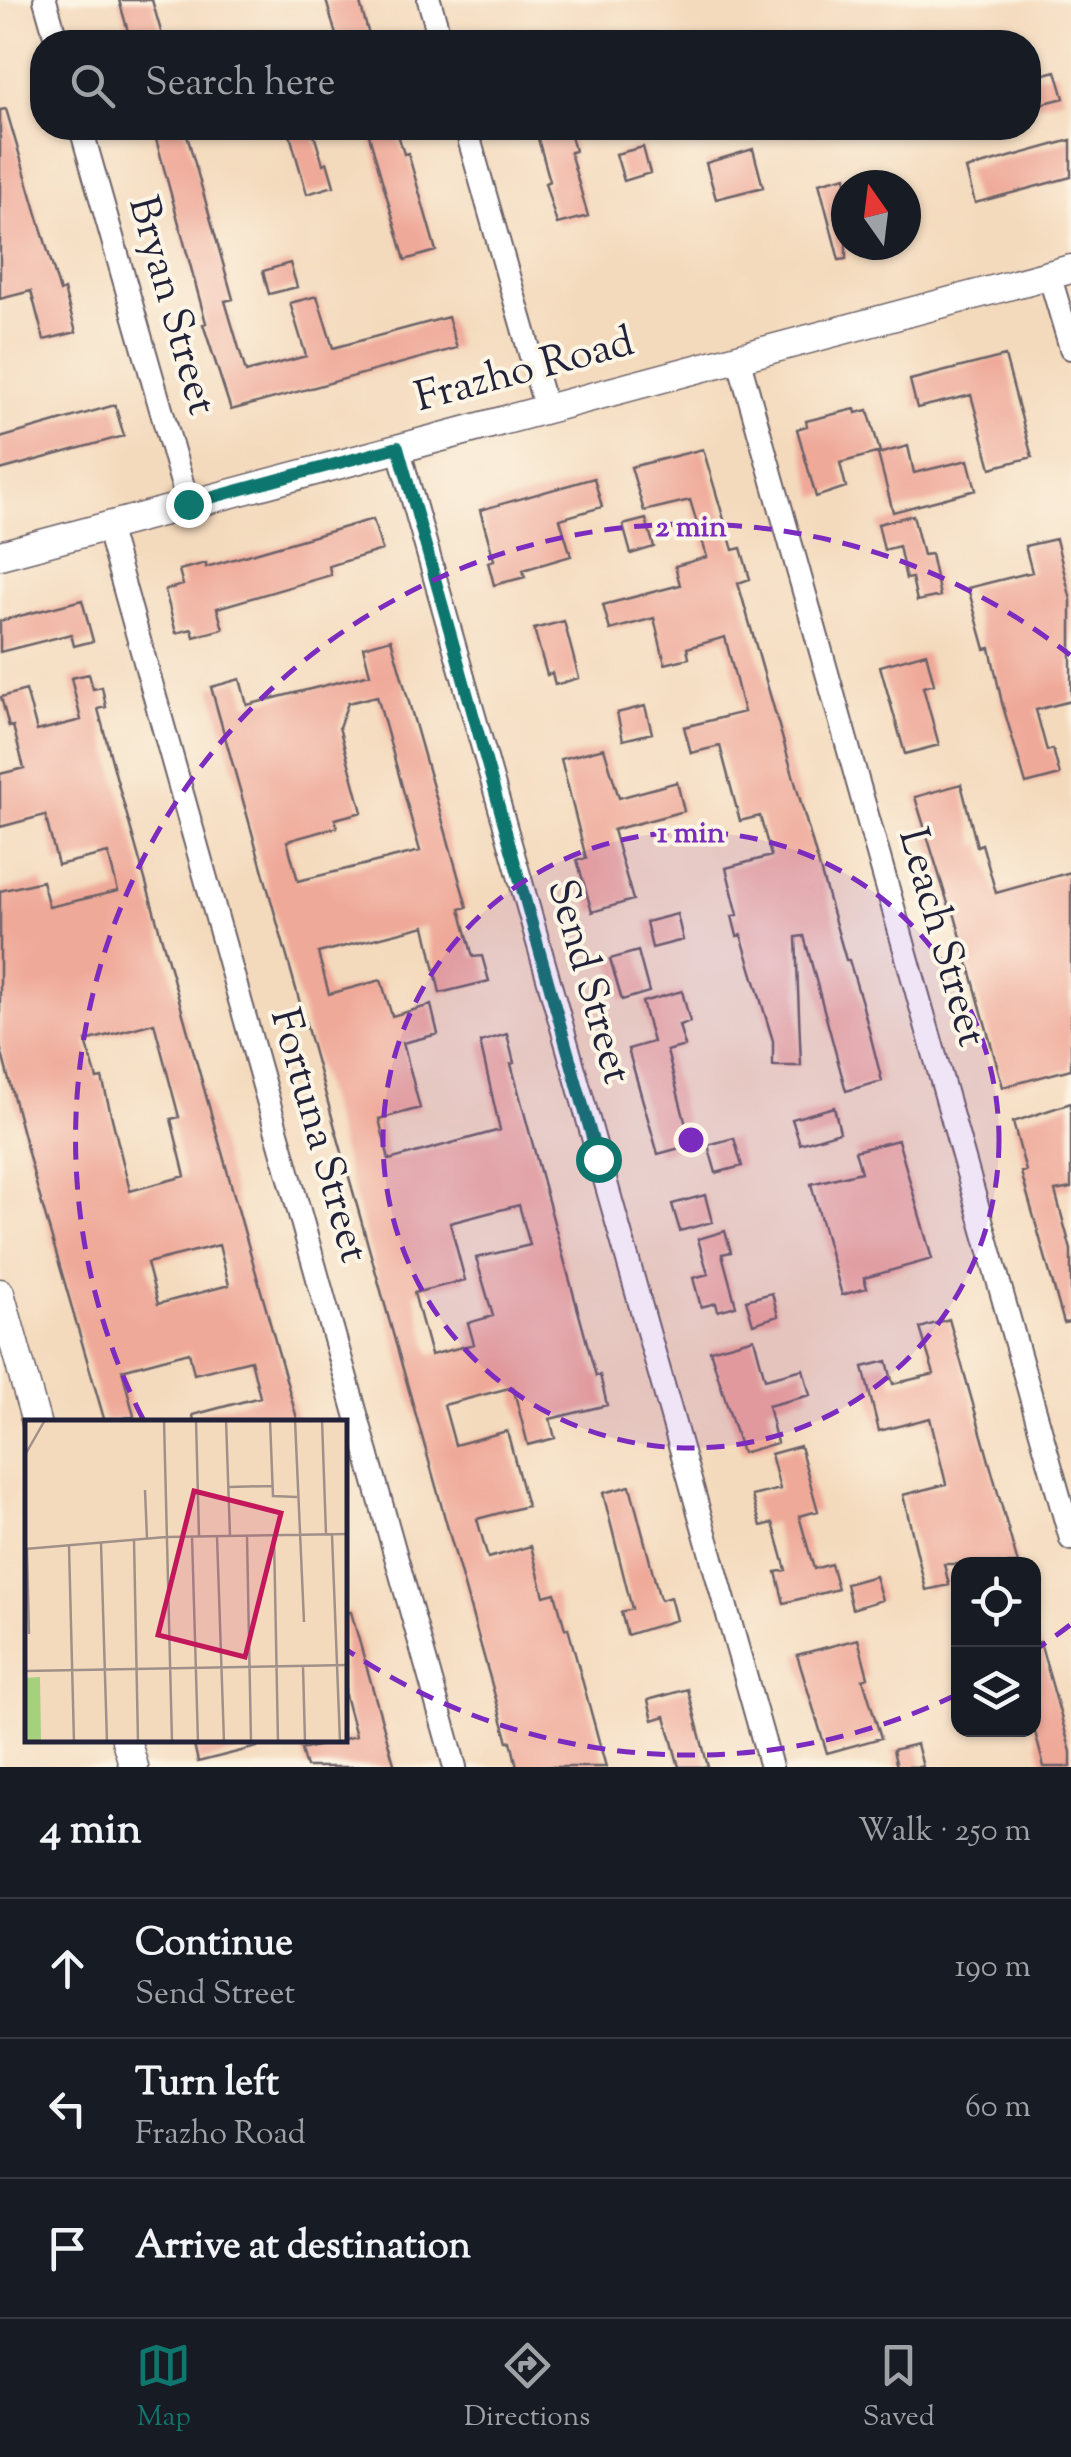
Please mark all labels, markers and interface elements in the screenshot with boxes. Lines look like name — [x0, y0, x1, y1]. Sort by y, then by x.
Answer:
search box — [30, 30, 1041, 140]
icon: search — [65, 58, 120, 113]
text: Search here — [145, 58, 336, 112]
north arrow — [831, 170, 921, 260]
street label: Bryan Street — [110, 190, 230, 422]
street label: Frazho Road — [409, 314, 641, 430]
route end — [166, 482, 212, 528]
text: 2 min — [655, 507, 727, 550]
text: 1 min — [657, 813, 725, 856]
street label: Leach Street — [880, 822, 1000, 1054]
street label: Send Street — [529, 873, 645, 1091]
street label: Fortuna Street — [252, 1002, 382, 1270]
centre of rings — [673, 1122, 709, 1158]
route start — [576, 1137, 622, 1183]
inset map — [25, 1420, 348, 1742]
map controls — [951, 1557, 1041, 1737]
button: locate — [951, 1557, 1041, 1647]
button: layers — [951, 1647, 1041, 1737]
text: 4 min — [40, 1802, 142, 1862]
text: Walk · 250 m — [858, 1809, 1031, 1855]
text: Continue — [135, 1918, 293, 1972]
icon: ahead — [40, 1941, 95, 1996]
text: 190 m — [955, 1945, 1031, 1991]
text: Send Street — [135, 1972, 295, 2018]
text: Turn left — [135, 2058, 279, 2112]
icon: left — [40, 2081, 95, 2136]
text: 60 m — [965, 2085, 1031, 2131]
text: Frazho Road — [135, 2112, 306, 2158]
icon: arrive — [40, 2221, 95, 2276]
text: Arrive at destination — [135, 2221, 471, 2275]
tab: Map — [136, 2338, 191, 2438]
tab: Directions — [464, 2338, 590, 2438]
tab: Saved — [863, 2338, 935, 2438]

